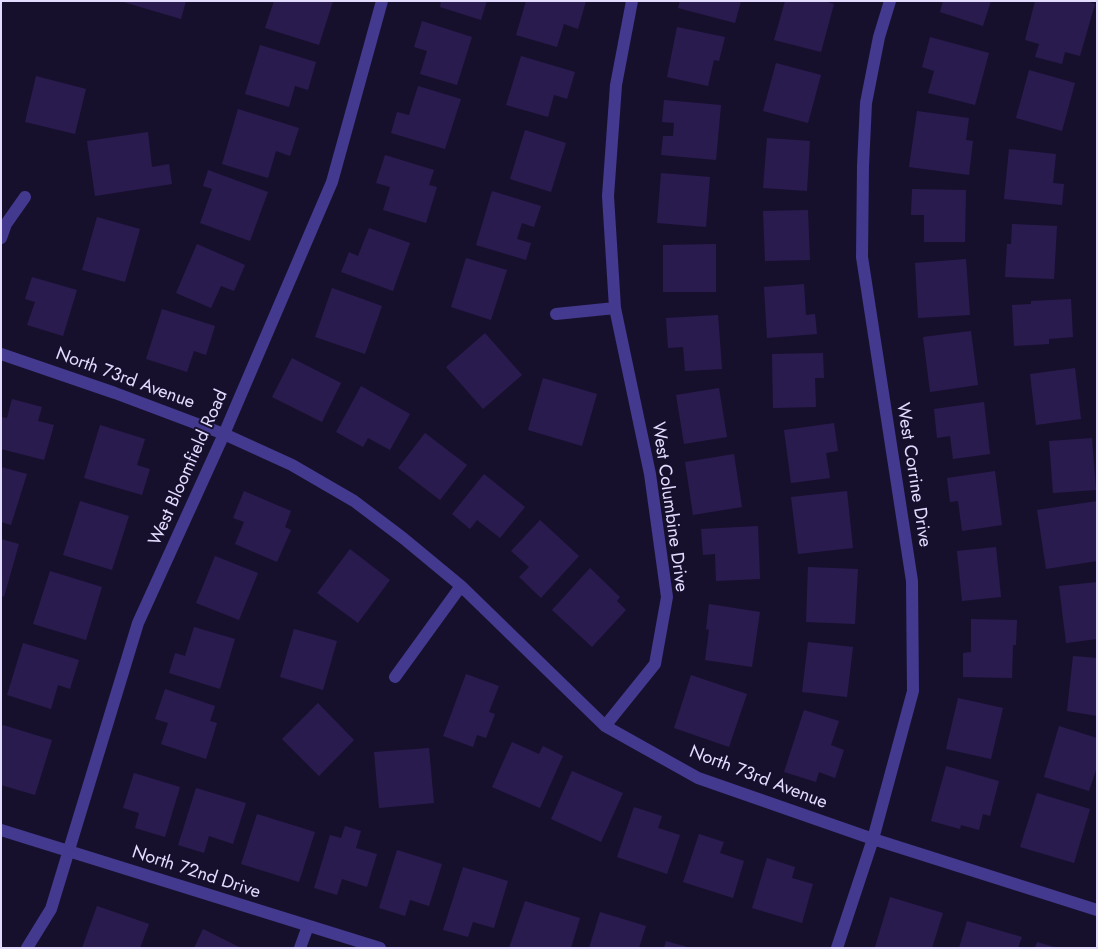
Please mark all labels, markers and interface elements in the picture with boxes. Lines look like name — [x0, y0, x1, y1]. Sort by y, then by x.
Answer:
street label: North 73rd Avenue — [53, 344, 197, 414]
street label: West Bloomfield Road — [145, 387, 233, 549]
street label: West Corrine Drive — [891, 401, 935, 549]
street label: West Columbine Drive — [646, 421, 692, 593]
street label: North 73rd Avenue — [686, 742, 830, 814]
street label: North 72nd Drive — [129, 842, 263, 904]

